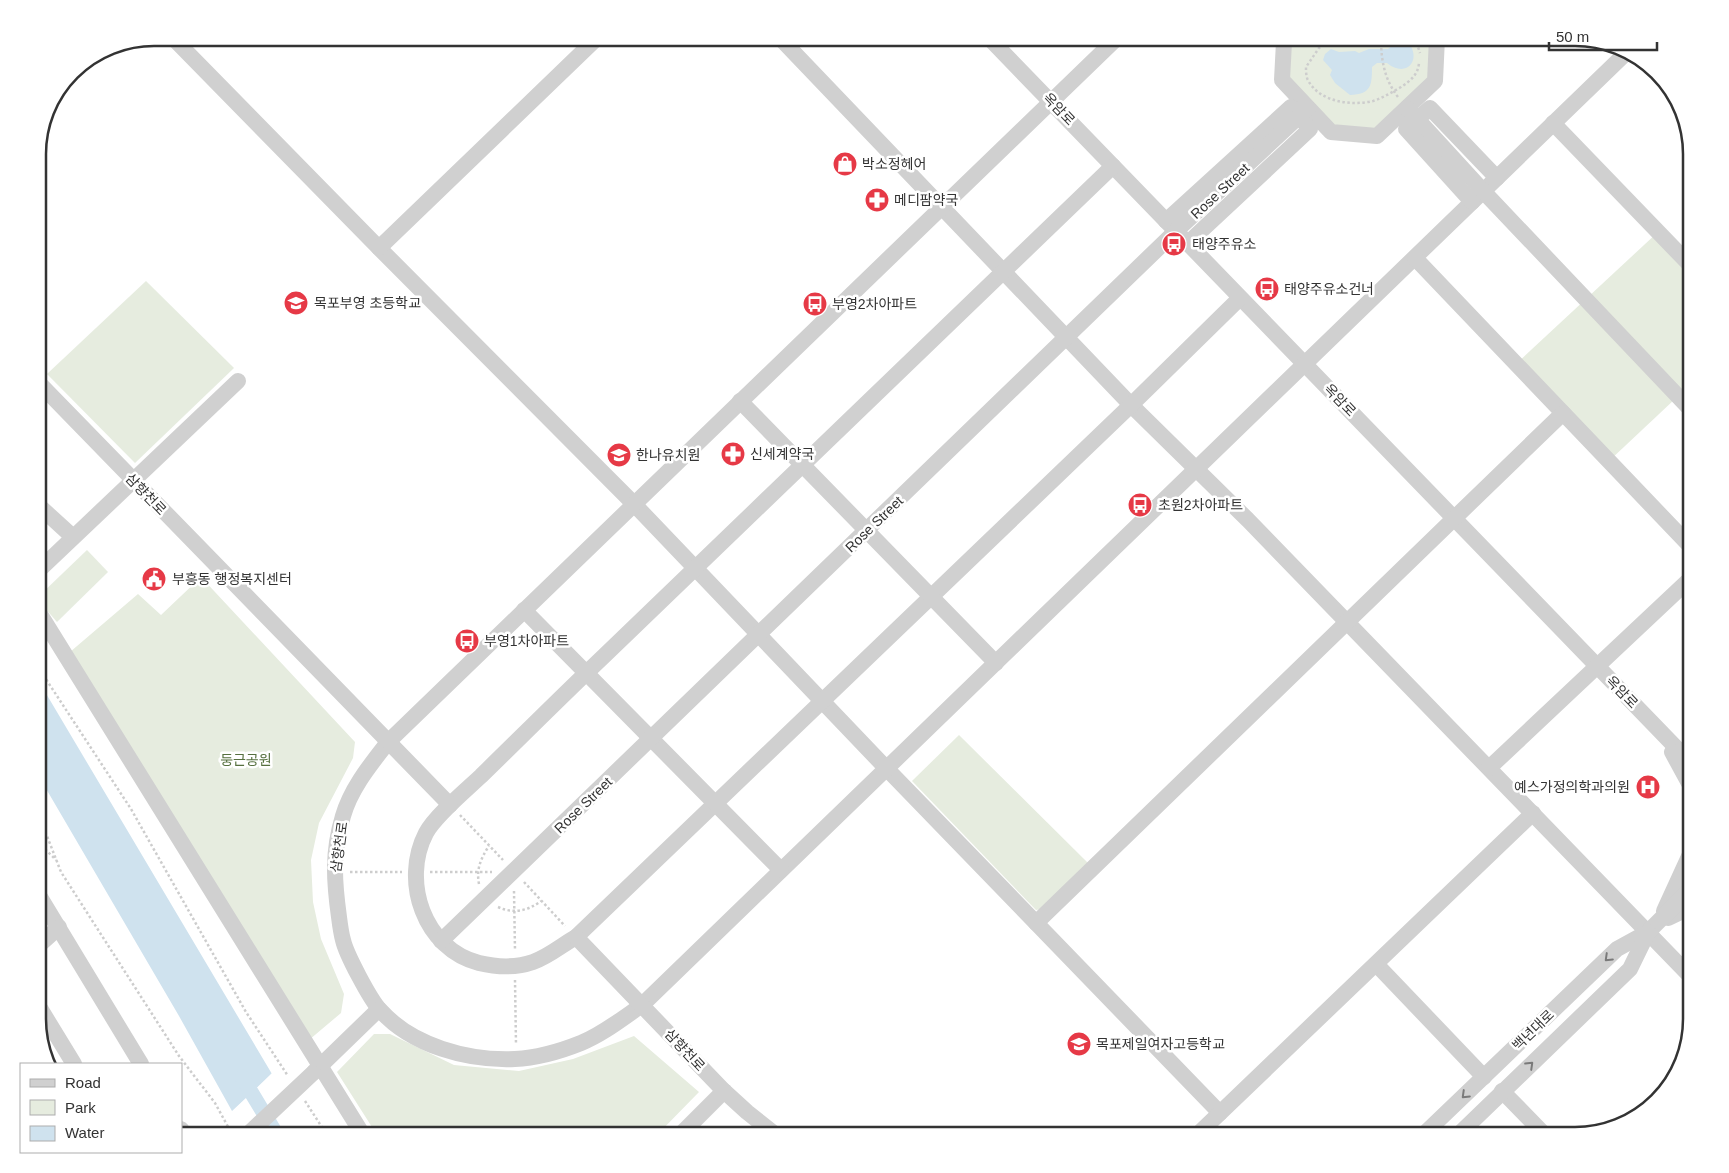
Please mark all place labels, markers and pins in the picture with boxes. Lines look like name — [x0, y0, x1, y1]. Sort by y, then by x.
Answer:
shop icon: 박소정헤어 — [832, 151, 858, 177]
place label: 박소정헤어 — [862, 156, 926, 172]
pharmacy icon: 메디팜약국 — [864, 187, 890, 213]
place label: 메디팜약국 — [894, 192, 959, 208]
bus stop icon: 태양주유소 — [1161, 231, 1187, 257]
place label: 태양주유소 — [1192, 236, 1257, 252]
bus stop icon: 태양주유소건너 — [1254, 276, 1280, 302]
place label: 태양주유소건너 — [1284, 281, 1374, 297]
school or university icon: 목포부영 초등학교 — [283, 290, 309, 316]
bus stop icon: 부영2차아파트 — [802, 291, 828, 317]
place label: 목포부영 초등학교 — [314, 295, 421, 311]
place label: 부영2차아파트 — [832, 296, 917, 312]
pharmacy icon: 신세계약국 — [720, 441, 746, 467]
school or university icon: 한나유치원 — [606, 442, 632, 468]
place label: 신세계약국 — [750, 446, 815, 462]
place label: 한나유치원 — [636, 447, 700, 463]
bus stop icon: 초원2차아파트 — [1127, 492, 1153, 518]
place label: 초원2차아파트 — [1158, 497, 1243, 513]
public building icon: 부흥동 행정복지센터 — [141, 566, 167, 592]
place label: 부흥동 행정복지센터 — [172, 571, 292, 587]
bus stop icon: 부영1차아파트 — [454, 628, 480, 654]
place label: 부영1차아파트 — [484, 633, 569, 649]
hospital icon: 예스가정의학과의원 — [1635, 774, 1661, 800]
place label: 예스가정의학과의원 — [1514, 779, 1630, 795]
school or university icon: 목포제일여자고등학교 — [1066, 1031, 1092, 1057]
place label: 목포제일여자고등학교 — [1096, 1036, 1225, 1052]

